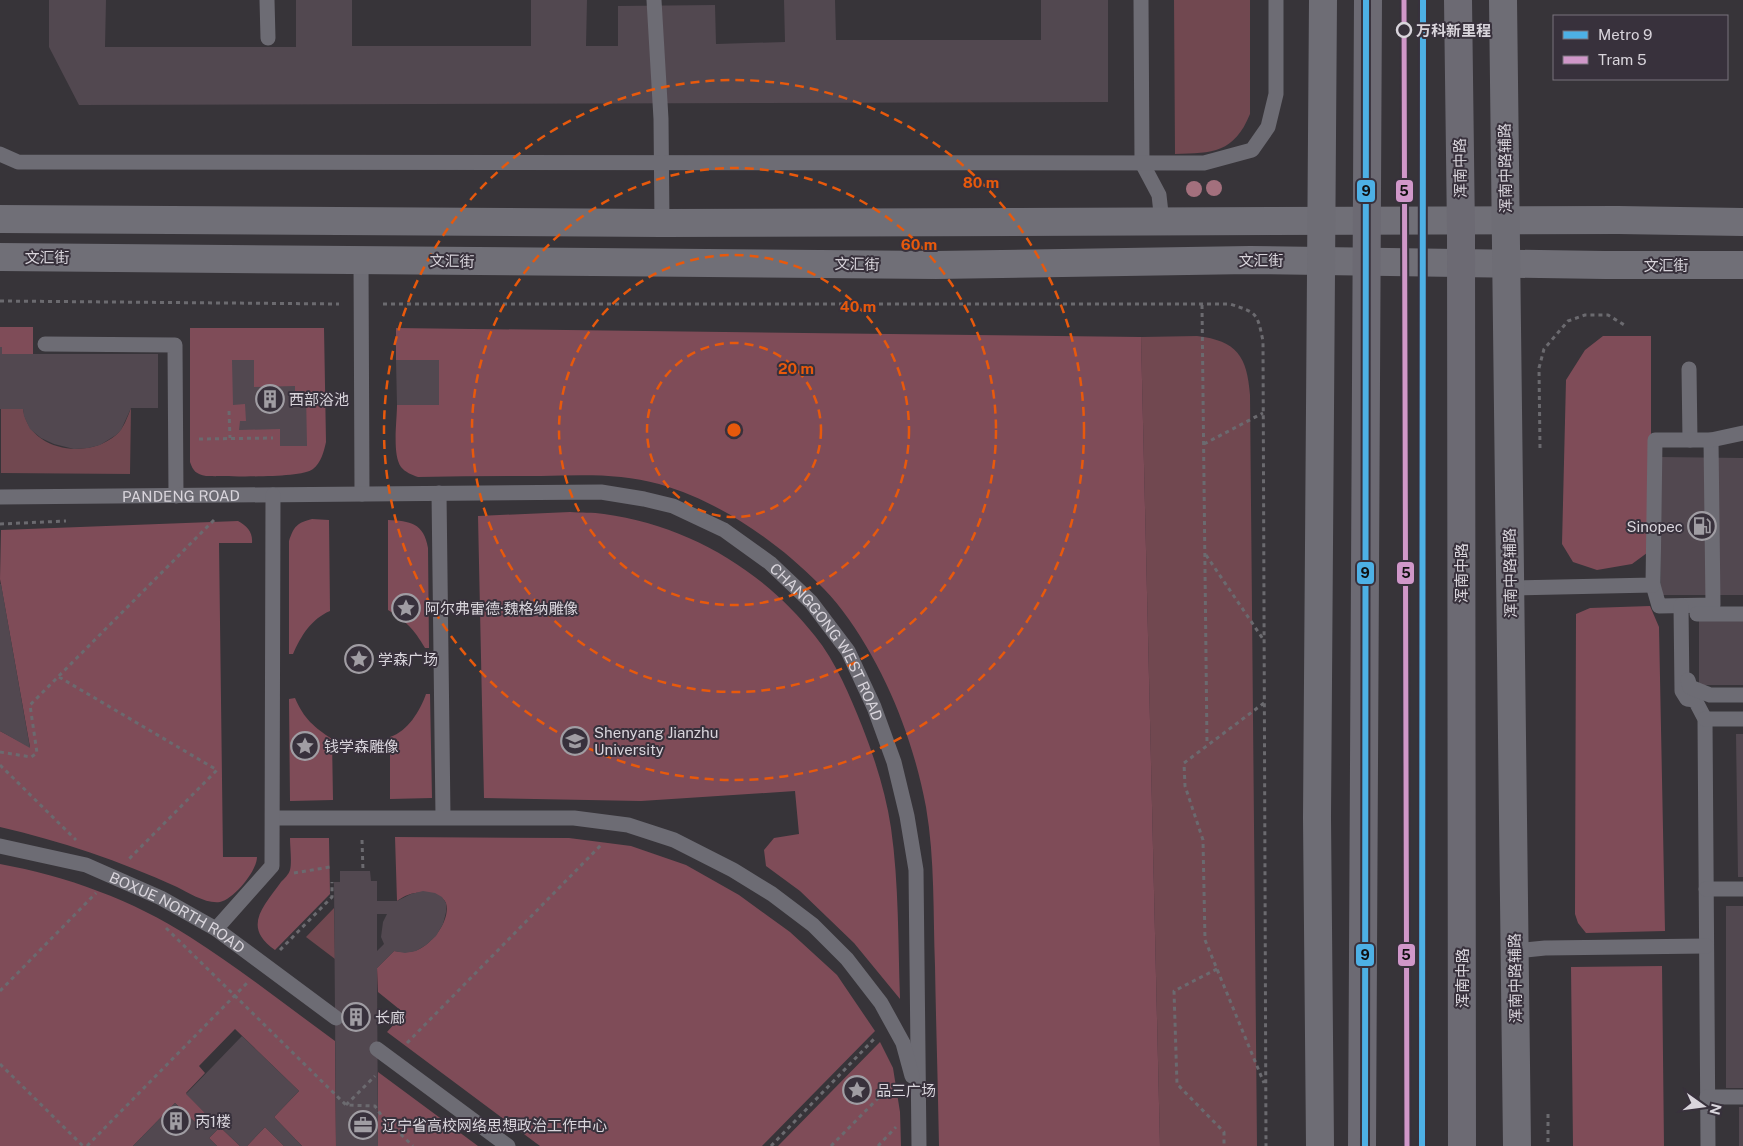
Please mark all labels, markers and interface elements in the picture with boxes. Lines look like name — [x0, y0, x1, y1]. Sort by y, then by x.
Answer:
legend — [1553, 15, 1728, 80]
marker: 万科新里程 — [1396, 22, 1412, 38]
place label: 万科新里程 — [1416, 22, 1491, 39]
text: Metro 9 — [1598, 26, 1652, 43]
text: Tram 5 — [1598, 51, 1647, 68]
street label: 浑南中路辅路 — [1496, 123, 1514, 213]
street label: 浑南中路 — [1451, 138, 1469, 198]
text: 80 m — [963, 174, 999, 191]
line badge: 9 — [1356, 179, 1376, 203]
line badge: 5 — [1395, 179, 1414, 203]
text: 9 — [1361, 183, 1371, 199]
text: 5 — [1399, 183, 1409, 199]
text: 60 m — [901, 236, 937, 253]
street label: 文汇街 — [24, 249, 70, 266]
street label: 文汇街 — [429, 252, 475, 270]
street label: 文汇街 — [1238, 252, 1284, 269]
street label: 文汇街 — [834, 255, 880, 273]
street label: 文汇街 — [1643, 257, 1689, 274]
text: 40 m — [840, 298, 876, 315]
text: 20 m — [778, 360, 814, 377]
building icon: 西部浴池 — [255, 384, 285, 414]
place label: 西部浴池 — [289, 391, 349, 408]
centre of rings — [725, 421, 743, 439]
street label: PANDENG ROAD — [122, 487, 240, 504]
fuel station icon: Sinopec — [1687, 511, 1717, 541]
place label: Sinopec — [1626, 518, 1683, 535]
street label: 浑南中路辅路 — [1501, 528, 1519, 618]
street label: 浑南中路 — [1453, 543, 1470, 603]
street label: CHANGGONG WEST ROAD — [767, 559, 887, 723]
line badge: 9 — [1356, 561, 1375, 585]
line badge: 5 — [1396, 561, 1415, 585]
text: 9 — [1360, 565, 1370, 581]
text: 5 — [1401, 565, 1411, 581]
place icon: 阿尔弗雷德·魏格纳雕像 — [391, 593, 421, 623]
place label: 阿尔弗雷德·魏格纳雕像 — [425, 600, 578, 617]
place icon: 学森广场 — [344, 644, 374, 674]
place label: 学森广场 — [378, 651, 438, 668]
place label: Shenyang Jianzhu University — [594, 724, 718, 758]
school or university icon: Shenyang Jianzhu University — [560, 726, 590, 756]
place icon: 钱学森雕像 — [290, 731, 320, 761]
place label: 钱学森雕像 — [324, 738, 399, 755]
street label: BOXUE NORTH ROAD — [107, 868, 248, 956]
street label: 浑南中路辅路 — [1506, 933, 1524, 1023]
line badge: 9 — [1355, 943, 1375, 967]
line badge: 5 — [1397, 943, 1416, 967]
text: 9 — [1360, 947, 1370, 963]
text: 5 — [1401, 947, 1411, 963]
street label: 浑南中路 — [1454, 948, 1471, 1008]
building icon: 长廊 — [341, 1002, 371, 1032]
place label: 长廊 — [375, 1009, 405, 1026]
place icon: 品三广场 — [842, 1075, 872, 1105]
north arrow — [1678, 1081, 1728, 1131]
place label: 品三广场 — [876, 1082, 936, 1099]
text: N — [1707, 1102, 1725, 1116]
building icon: 丙1楼 — [161, 1106, 191, 1136]
office icon: 辽宁省高校网络思想政治工作中心 — [348, 1110, 378, 1140]
place label: 丙1楼 — [195, 1113, 231, 1130]
place label: 辽宁省高校网络思想政治工作中心 — [382, 1117, 607, 1134]

